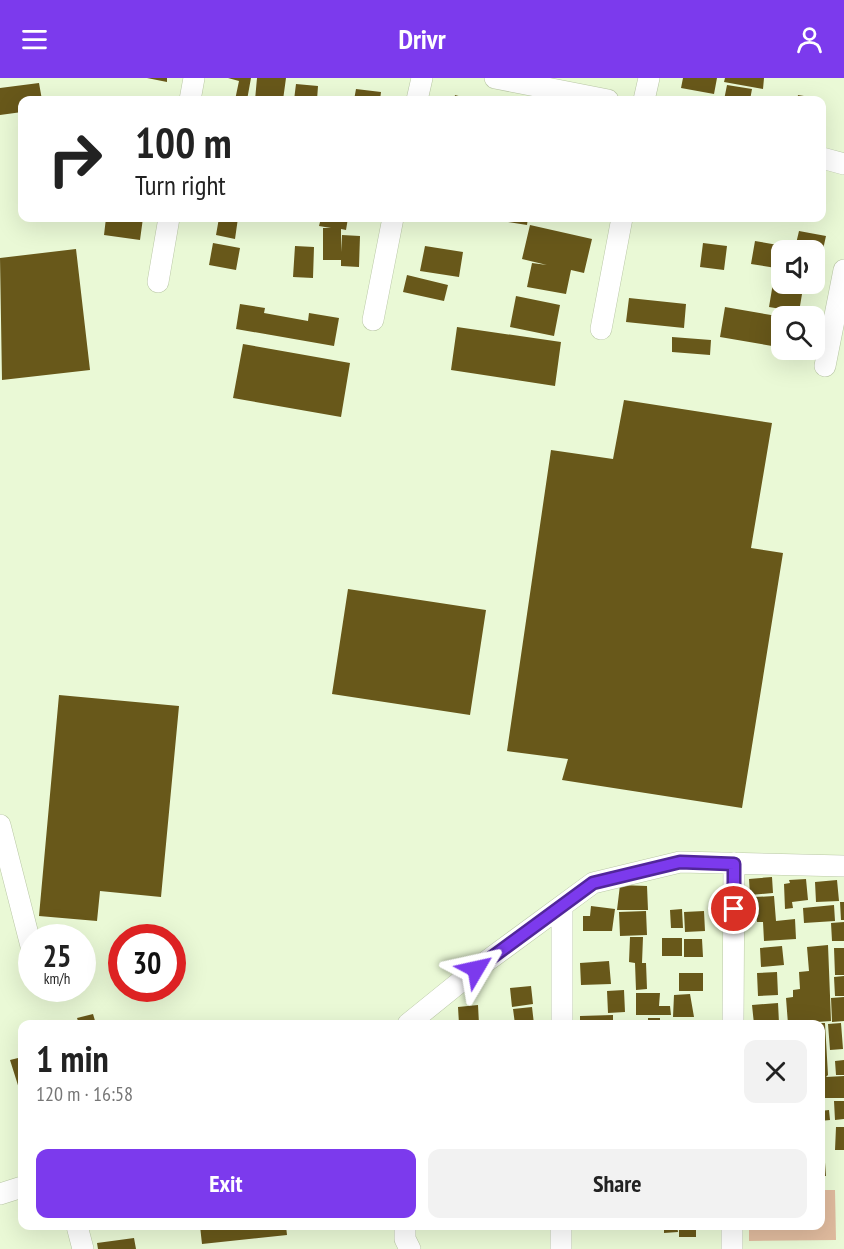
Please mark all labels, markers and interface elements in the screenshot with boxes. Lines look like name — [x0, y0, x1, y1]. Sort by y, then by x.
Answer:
text: Drivr — [398, 22, 446, 56]
icon: menu — [18, 23, 51, 56]
icon: person — [793, 23, 826, 56]
text: 100 m — [135, 115, 232, 170]
icon: right — [36, 120, 114, 198]
text: Turn right — [135, 168, 226, 202]
map controls — [771, 240, 825, 360]
button: sound — [771, 240, 825, 294]
button: search — [771, 306, 825, 360]
pin — [708, 883, 759, 934]
icon: arrive — [717, 892, 750, 925]
speed limit sign: 30 — [108, 924, 186, 1002]
text: 25 — [43, 936, 71, 975]
position arrow — [444, 937, 508, 1001]
text: km/h — [44, 969, 70, 988]
text: 1 min — [36, 1035, 109, 1082]
button: close — [744, 1040, 807, 1103]
text: 120 m · 16:58 — [36, 1081, 133, 1107]
button: Exit — [36, 1149, 416, 1218]
button: Share — [428, 1149, 807, 1218]

